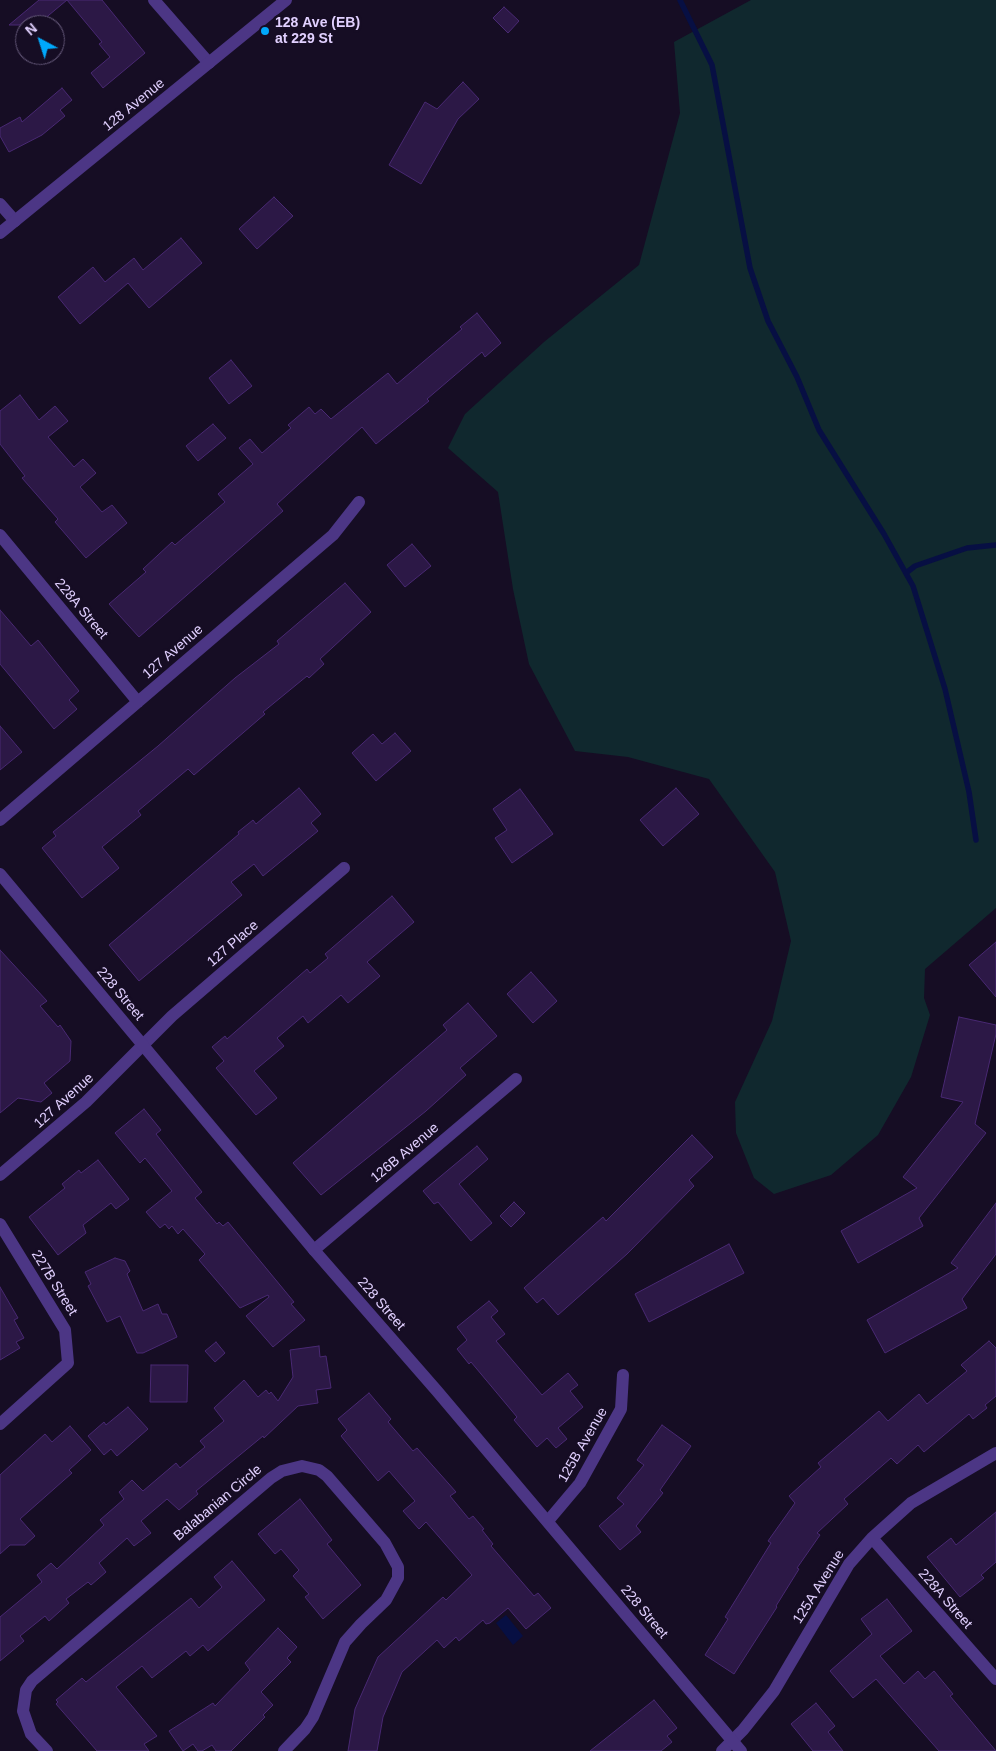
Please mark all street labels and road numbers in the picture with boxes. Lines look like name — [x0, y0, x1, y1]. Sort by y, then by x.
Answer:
street label: 128 Avenue — [100, 75, 168, 135]
street label: 228A Street — [51, 575, 111, 643]
street label: 127 Avenue — [139, 621, 207, 683]
street label: 127 Place — [204, 917, 262, 971]
street label: 228 Street — [93, 964, 147, 1024]
street label: 127 Avenue — [31, 1070, 97, 1132]
street label: 126B Avenue — [367, 1120, 443, 1186]
street label: 227B Street — [27, 1247, 81, 1319]
street label: 228 Street — [353, 1274, 409, 1334]
street label: 125B Avenue — [555, 1405, 611, 1485]
street label: Balabanian Circle — [171, 1461, 265, 1545]
street label: 125A Avenue — [790, 1547, 848, 1627]
street label: 228A Street — [914, 1566, 976, 1632]
street label: 228 Street — [617, 1582, 671, 1642]

